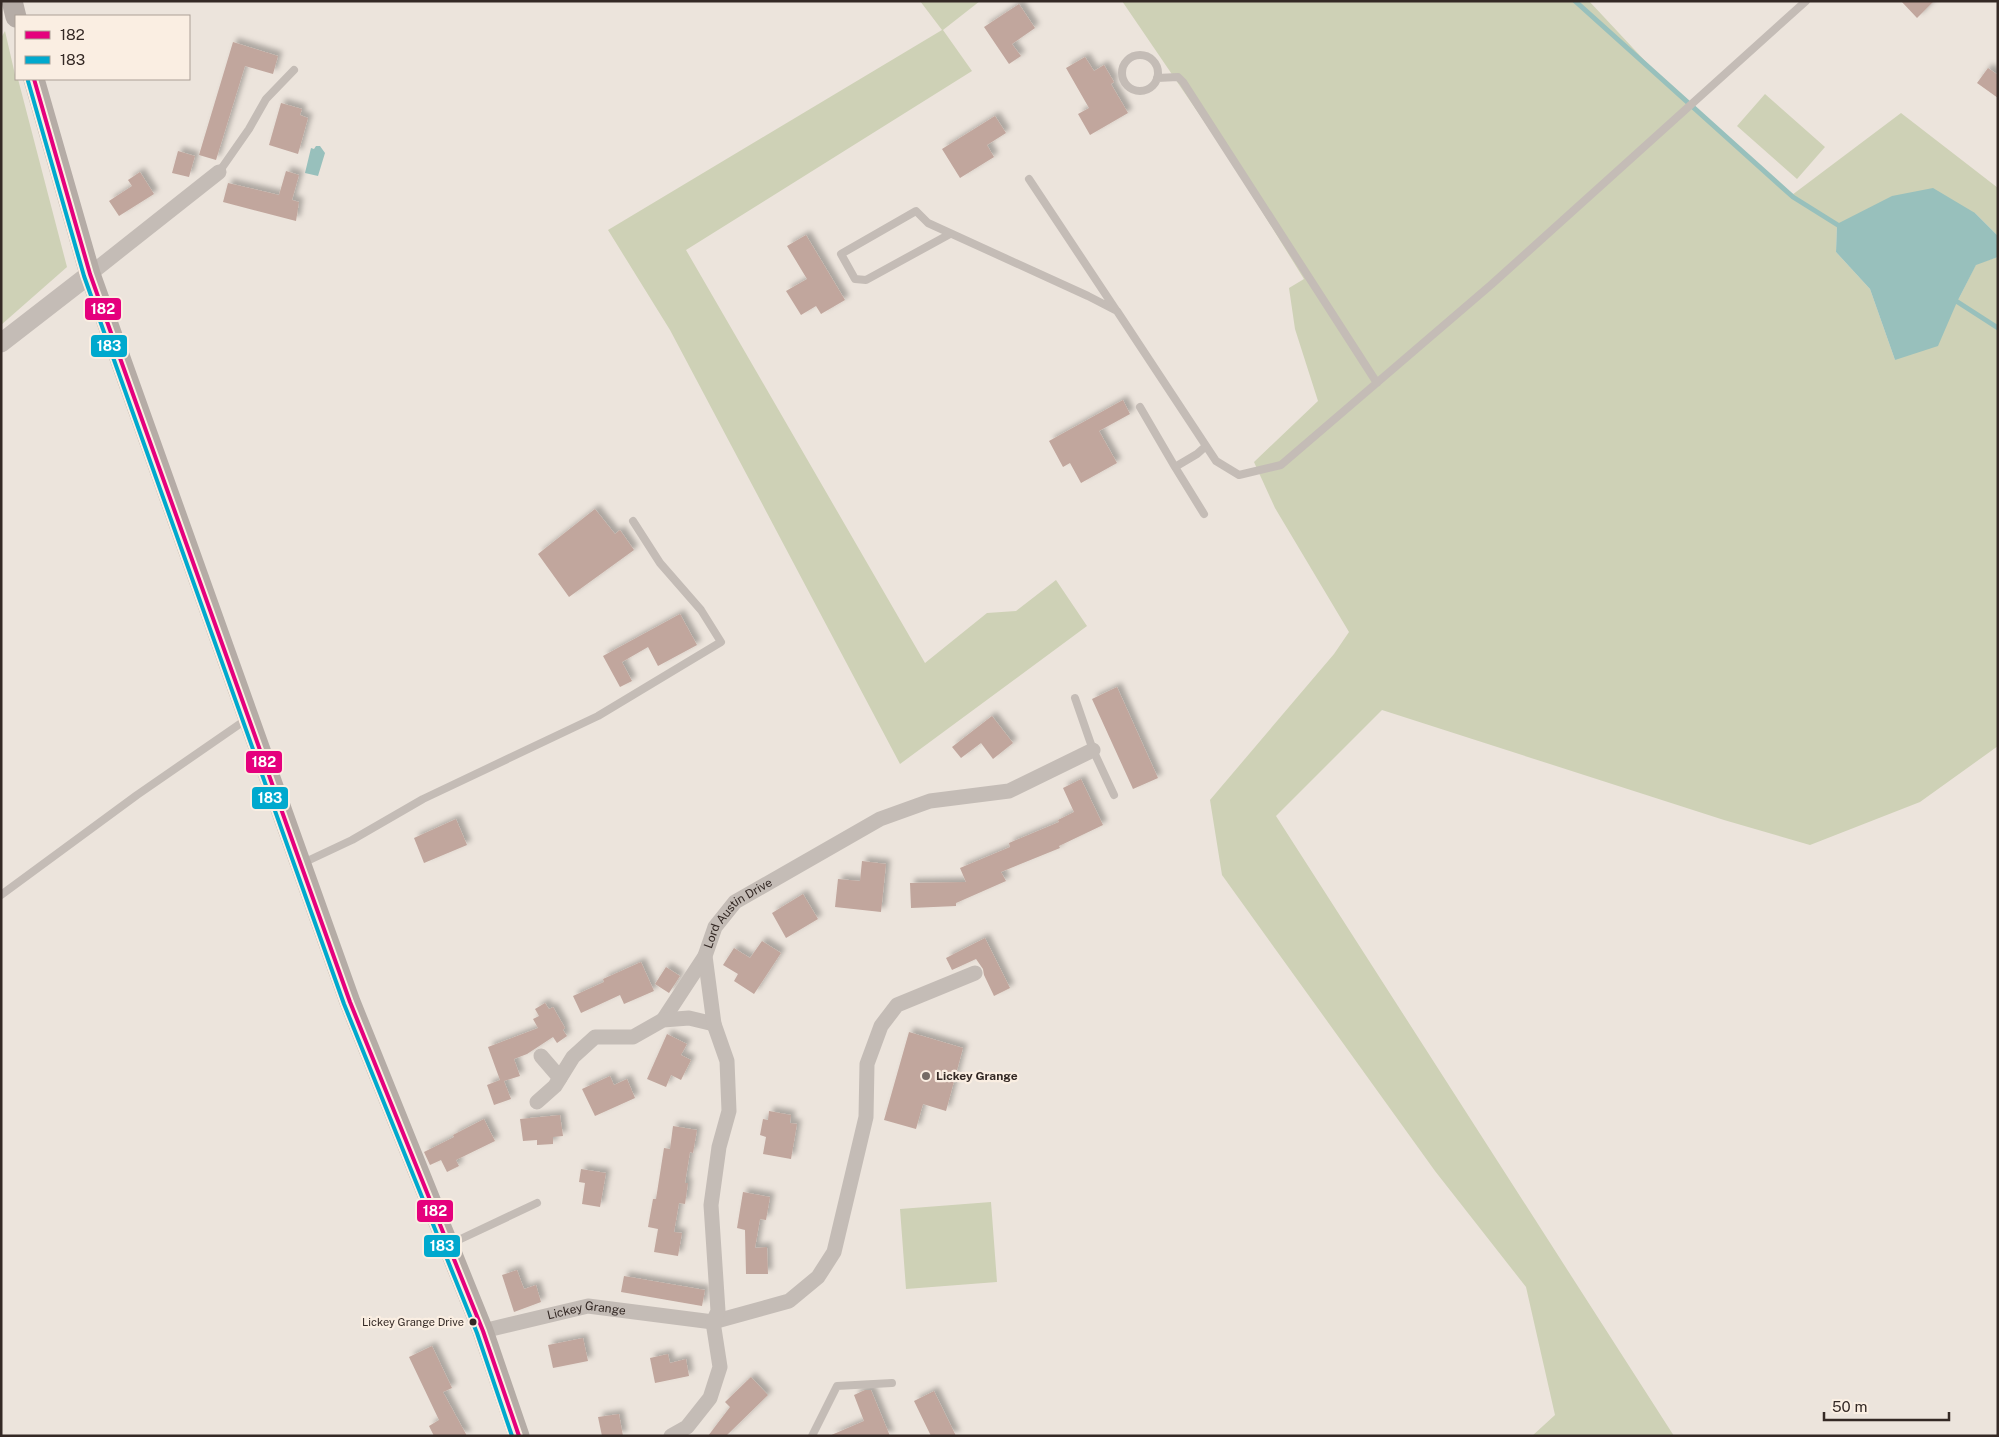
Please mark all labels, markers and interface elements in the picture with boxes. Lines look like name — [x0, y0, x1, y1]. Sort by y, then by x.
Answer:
legend — [15, 15, 190, 80]
text: 182 — [60, 26, 85, 43]
text: 183 — [60, 51, 85, 68]
line badge: 182 — [84, 297, 122, 321]
text: 182 — [91, 301, 115, 317]
line badge: 183 — [90, 334, 128, 358]
text: 183 — [97, 338, 121, 354]
line badge: 182 — [245, 750, 283, 774]
text: 182 — [252, 754, 276, 770]
line badge: 183 — [251, 786, 289, 810]
text: 183 — [258, 790, 282, 806]
street label: Lord Austin Drive — [701, 875, 775, 950]
place label: Lickey Grange — [936, 1069, 1018, 1083]
marker: Lickey Grange — [920, 1070, 932, 1082]
line badge: 182 — [416, 1199, 454, 1223]
text: 182 — [423, 1203, 447, 1219]
line badge: 183 — [423, 1234, 461, 1258]
text: 183 — [430, 1238, 454, 1254]
street label: Lickey Grange — [546, 1299, 627, 1323]
place label: Lickey Grange Drive — [362, 1316, 464, 1328]
marker: Lickey Grange Drive — [468, 1317, 478, 1327]
scale bar — [1824, 1390, 1949, 1422]
text: 50 m — [1832, 1398, 1867, 1415]

